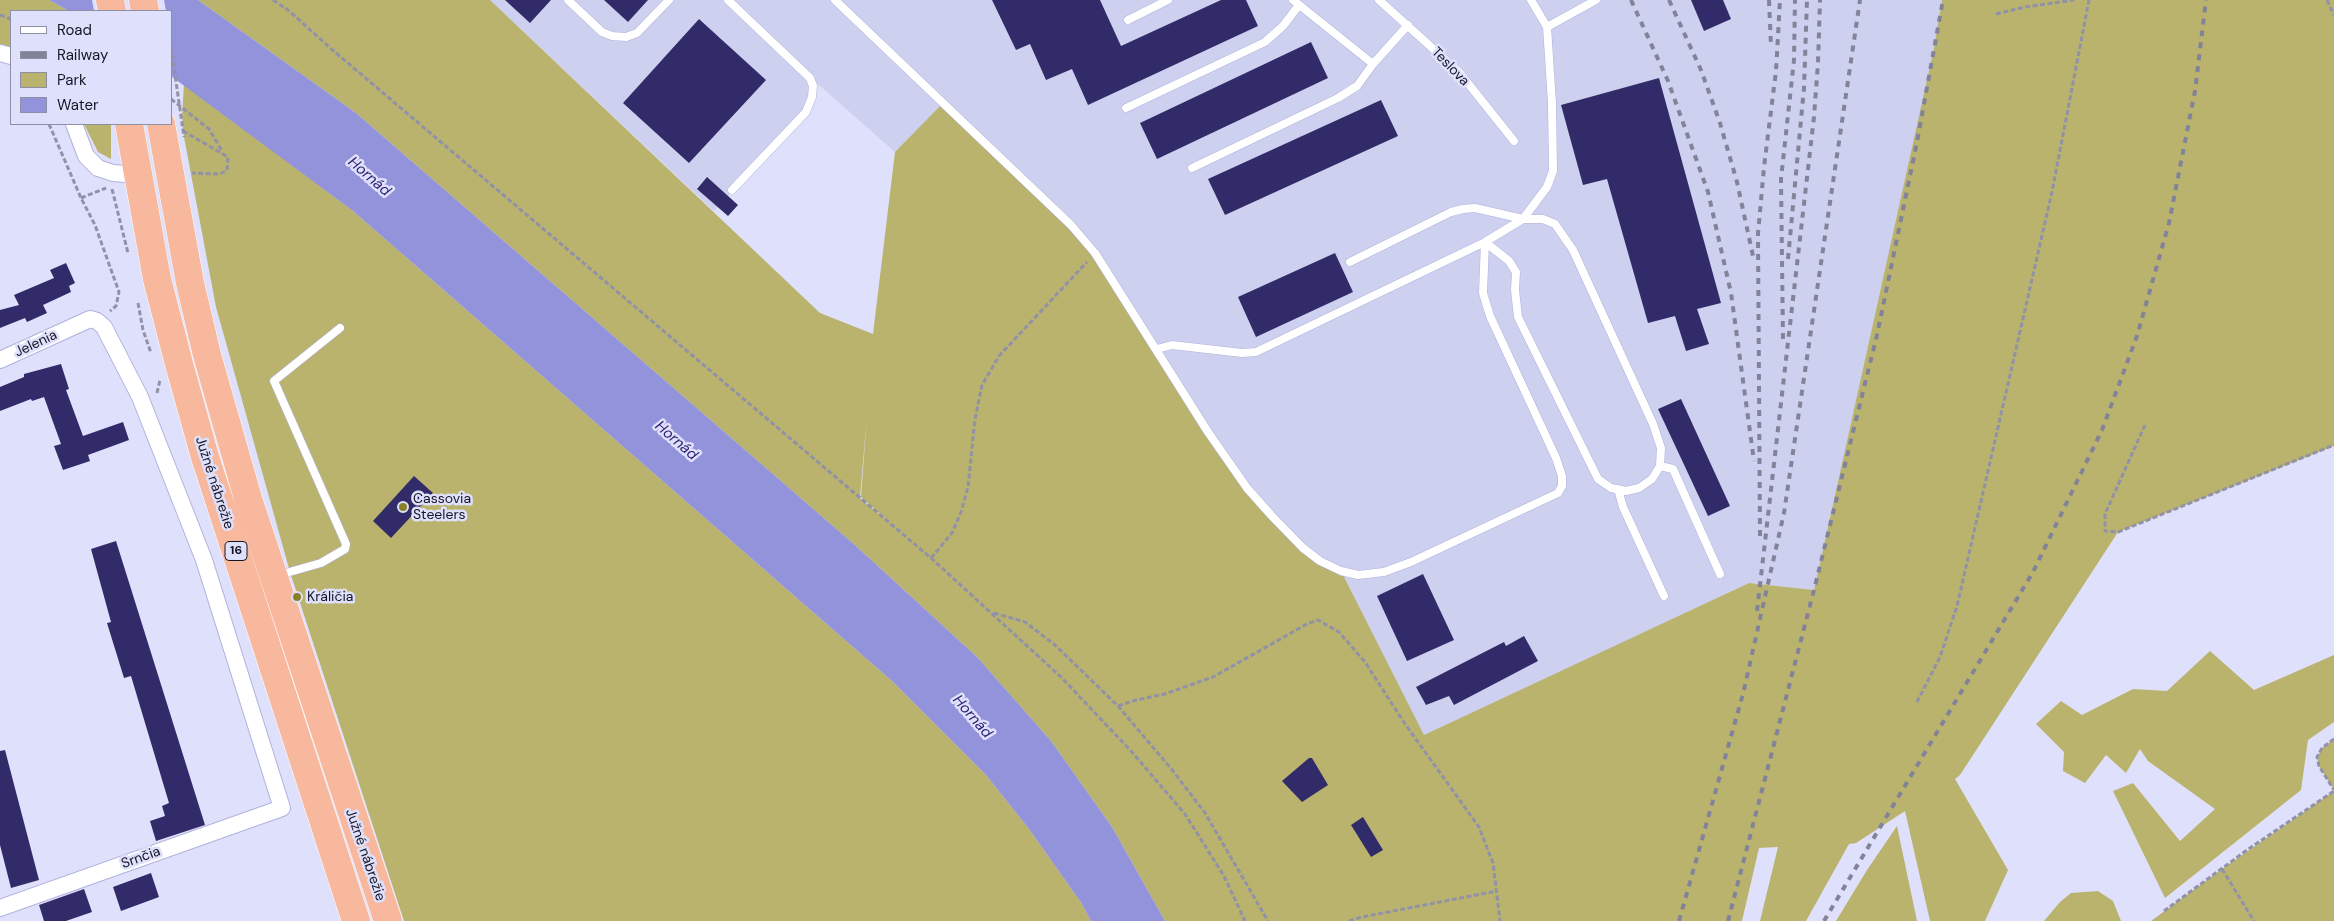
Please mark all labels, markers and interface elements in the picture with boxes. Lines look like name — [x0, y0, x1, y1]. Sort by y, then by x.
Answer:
legend — [10, 10, 172, 125]
text: Road — [57, 20, 92, 40]
street label: Teslova — [1428, 44, 1472, 90]
text: Railway — [57, 45, 108, 65]
text: Park — [57, 70, 87, 90]
text: Water — [57, 95, 98, 115]
water label: Hornád — [344, 153, 394, 201]
street label: Jelenia — [12, 327, 60, 361]
water label: Hornád — [651, 417, 701, 465]
street label: Južné nábrežie — [191, 435, 237, 531]
place label: Cassovia Steelers — [413, 491, 471, 524]
marker: Cassovia Steelers — [397, 501, 409, 513]
road number: 16 — [225, 542, 247, 560]
place label: Králičia — [307, 589, 353, 605]
marker: Králičia — [291, 591, 303, 603]
water label: Hornád — [948, 692, 996, 742]
street label: Južné nábrežie — [341, 807, 389, 903]
street label: Srnčia — [119, 843, 163, 873]

